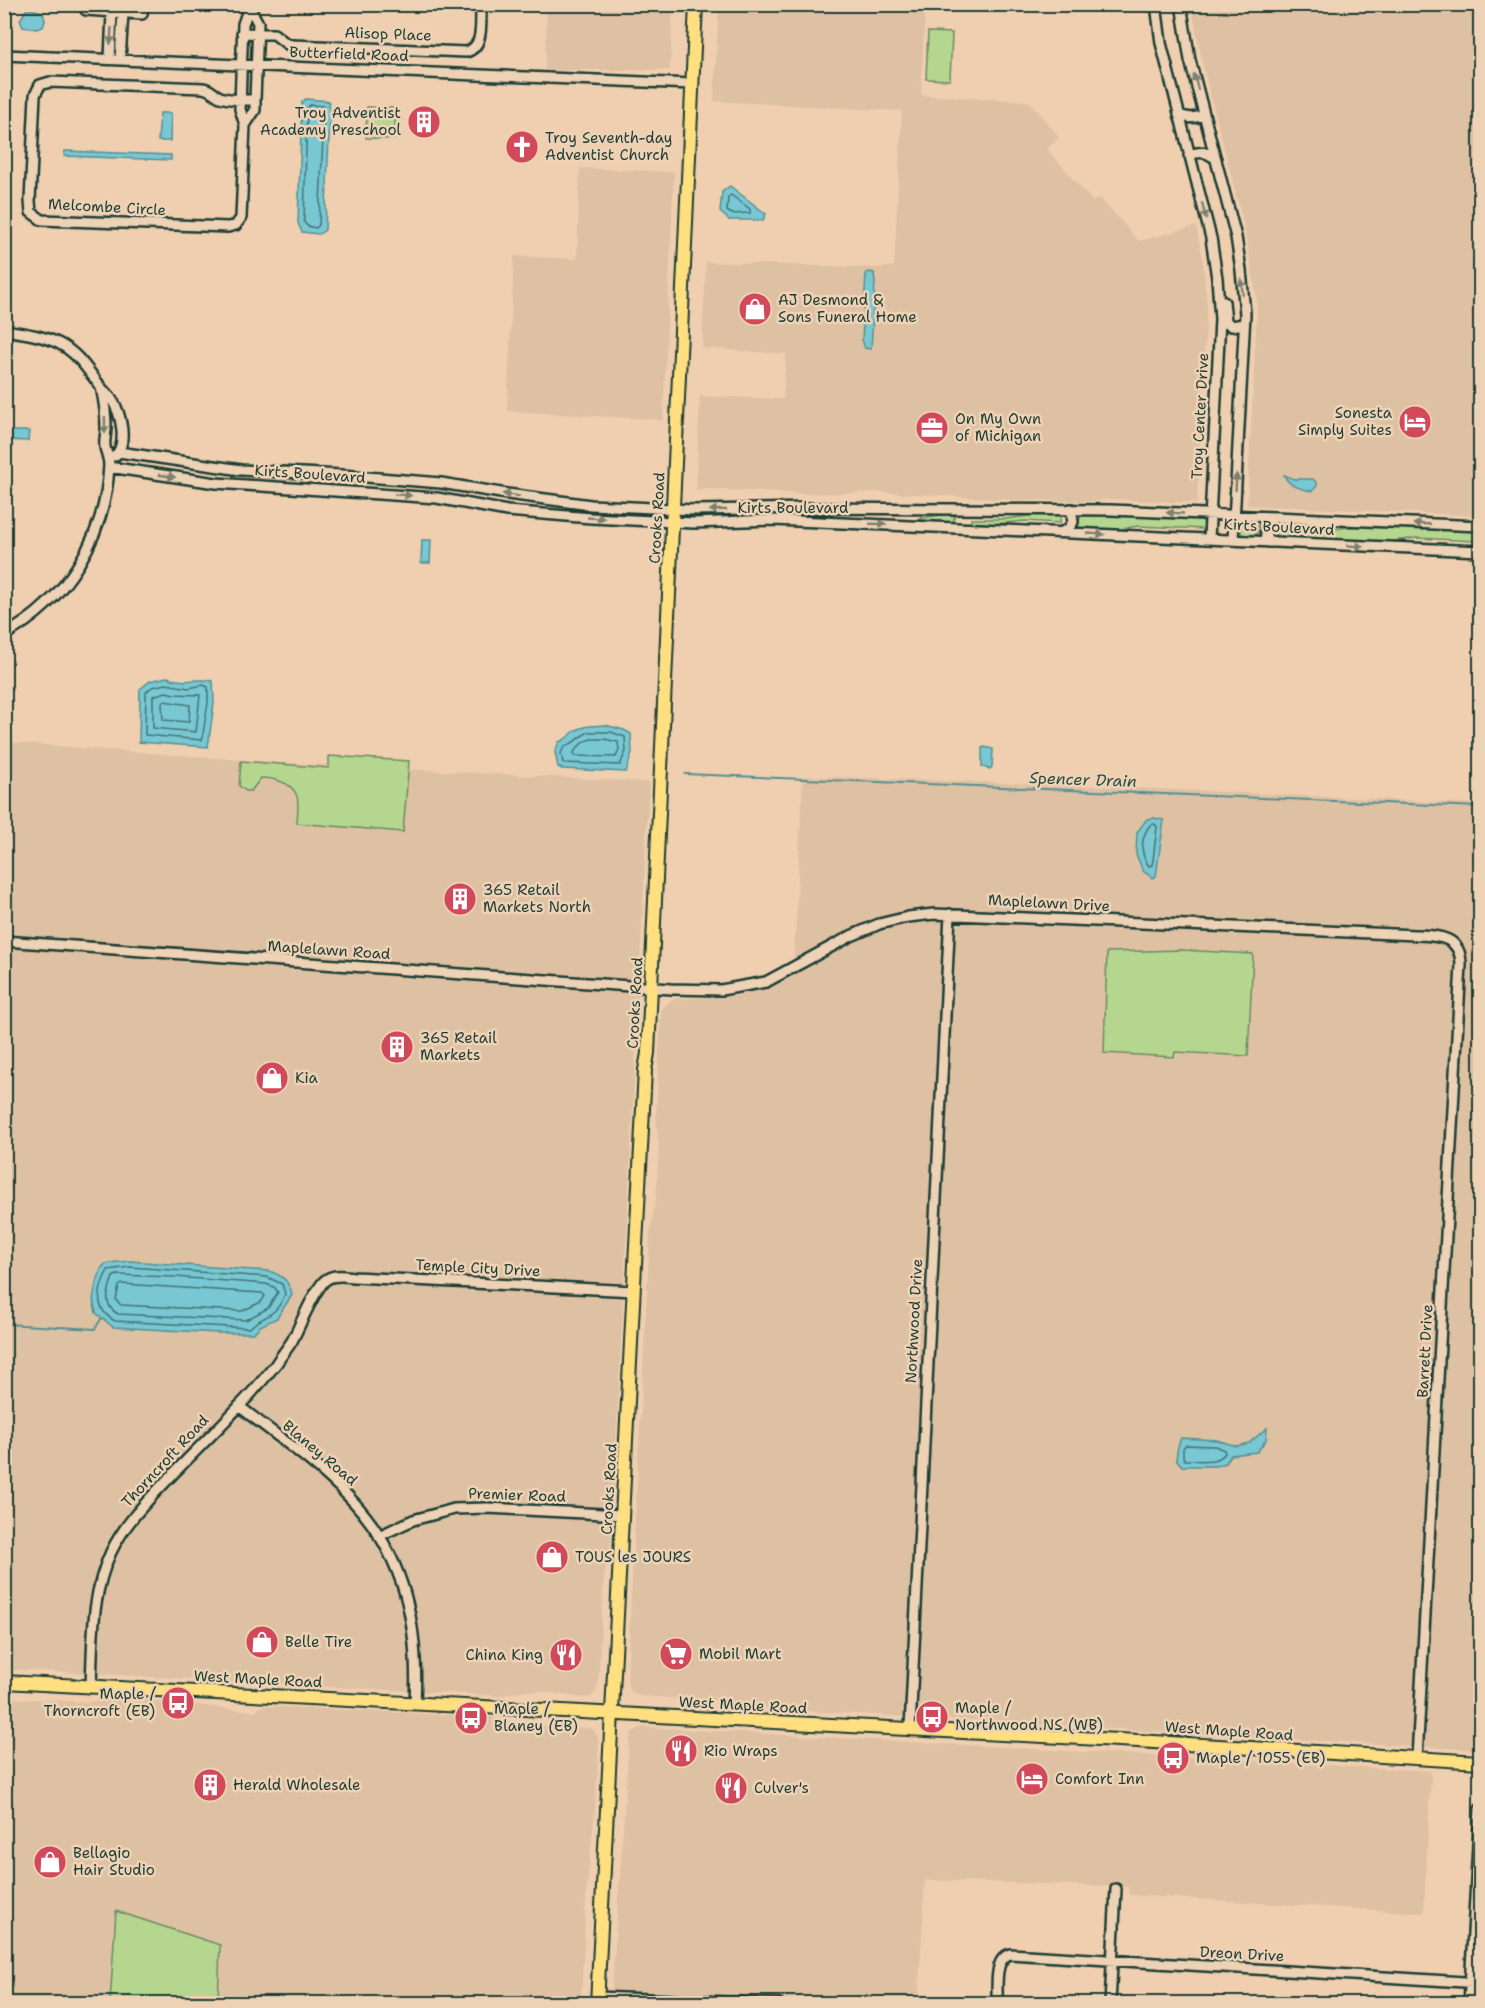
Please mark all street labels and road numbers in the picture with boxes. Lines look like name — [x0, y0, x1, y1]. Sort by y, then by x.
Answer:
street label: Alisop Place — [344, 22, 432, 46]
street label: Butterfield Road — [289, 42, 409, 66]
street label: Melcombe Circle — [47, 194, 167, 220]
street label: Troy Center Drive — [1187, 352, 1213, 480]
street label: Kirts Boulevard — [254, 460, 367, 488]
street label: Crooks Road — [645, 471, 669, 564]
street label: Kirts Boulevard — [737, 498, 849, 518]
street label: Kirts Boulevard — [1223, 514, 1336, 540]
street label: Maplelawn Drive — [987, 890, 1111, 916]
street label: Maplelawn Road — [267, 936, 392, 964]
street label: Crooks Road — [623, 956, 647, 1049]
street label: Temple City Drive — [415, 1255, 541, 1281]
street label: Northwood Drive — [901, 1258, 927, 1384]
street label: Barrett Drive — [1413, 1304, 1437, 1398]
street label: Thorncroft Road — [117, 1410, 213, 1512]
street label: Blaney Road — [278, 1416, 362, 1490]
street label: Crooks Road — [597, 1442, 621, 1535]
street label: Premier Road — [468, 1483, 567, 1507]
street label: West Maple Road — [193, 1666, 323, 1692]
street label: West Maple Road — [678, 1692, 808, 1718]
street label: West Maple Road — [1164, 1717, 1294, 1745]
street label: Dreon Drive — [1199, 1942, 1285, 1966]

